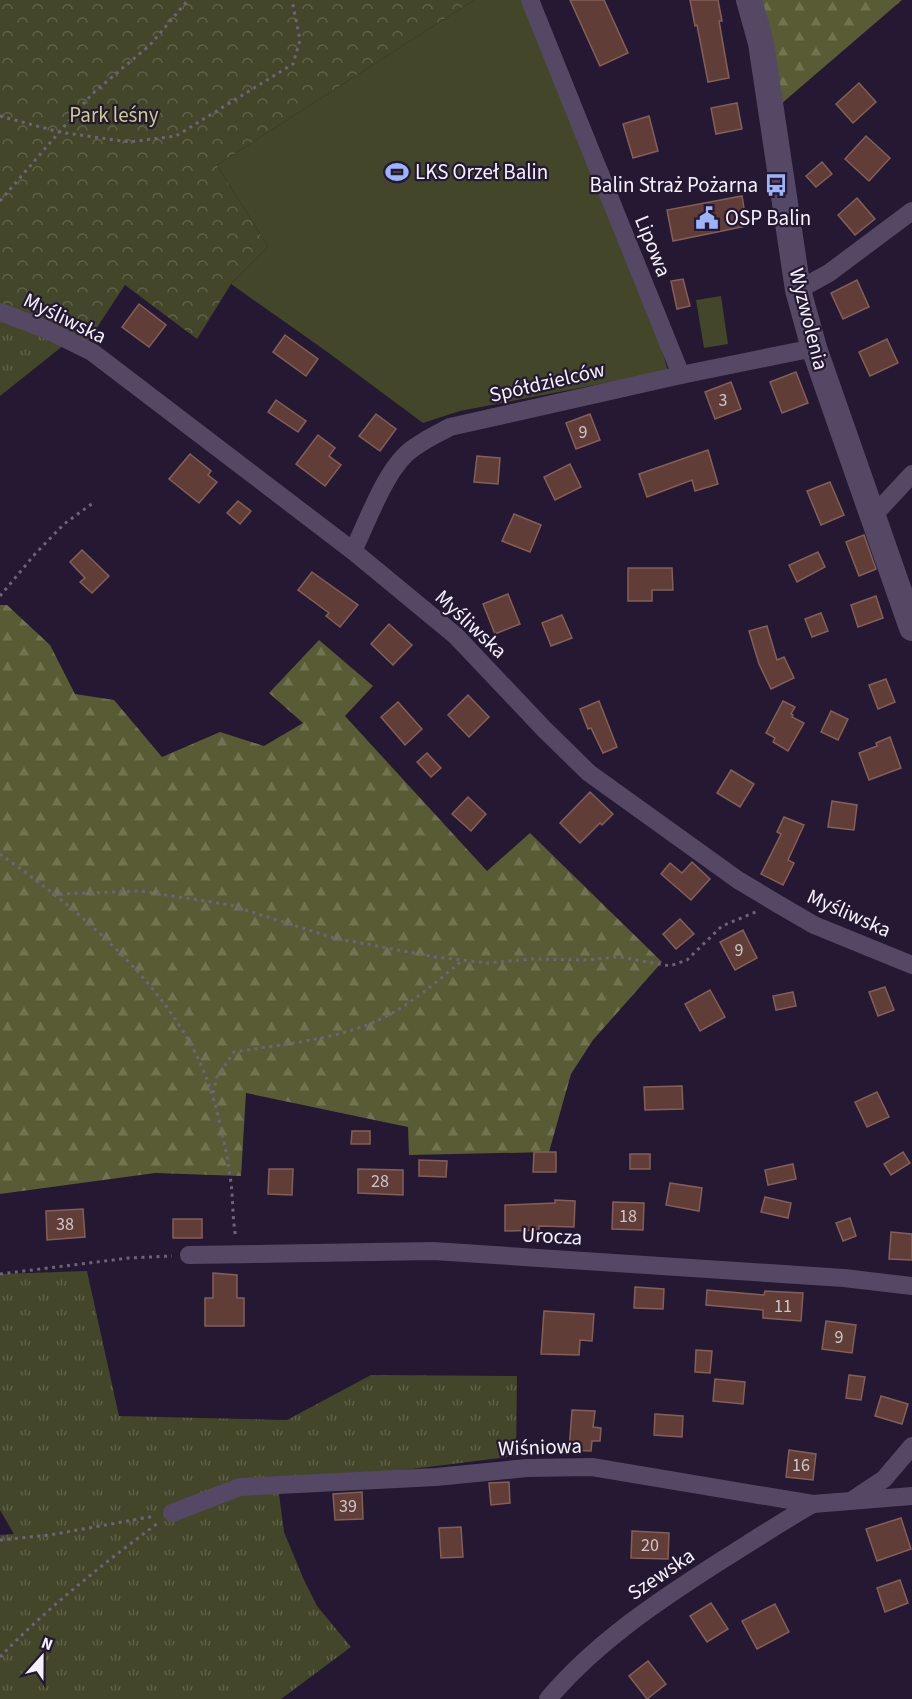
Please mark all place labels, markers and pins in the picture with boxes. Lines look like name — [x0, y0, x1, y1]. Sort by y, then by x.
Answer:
place label: LKS Orzeł Balin — [415, 157, 548, 187]
sports icon: LKS Orzeł Balin — [384, 159, 410, 185]
place label: Balin Straż Pożarna — [590, 170, 758, 200]
bus stop icon: Balin Straż Pożarna — [763, 172, 789, 198]
place label: OSP Balin — [725, 203, 811, 233]
public building icon: OSP Balin — [694, 205, 720, 231]

